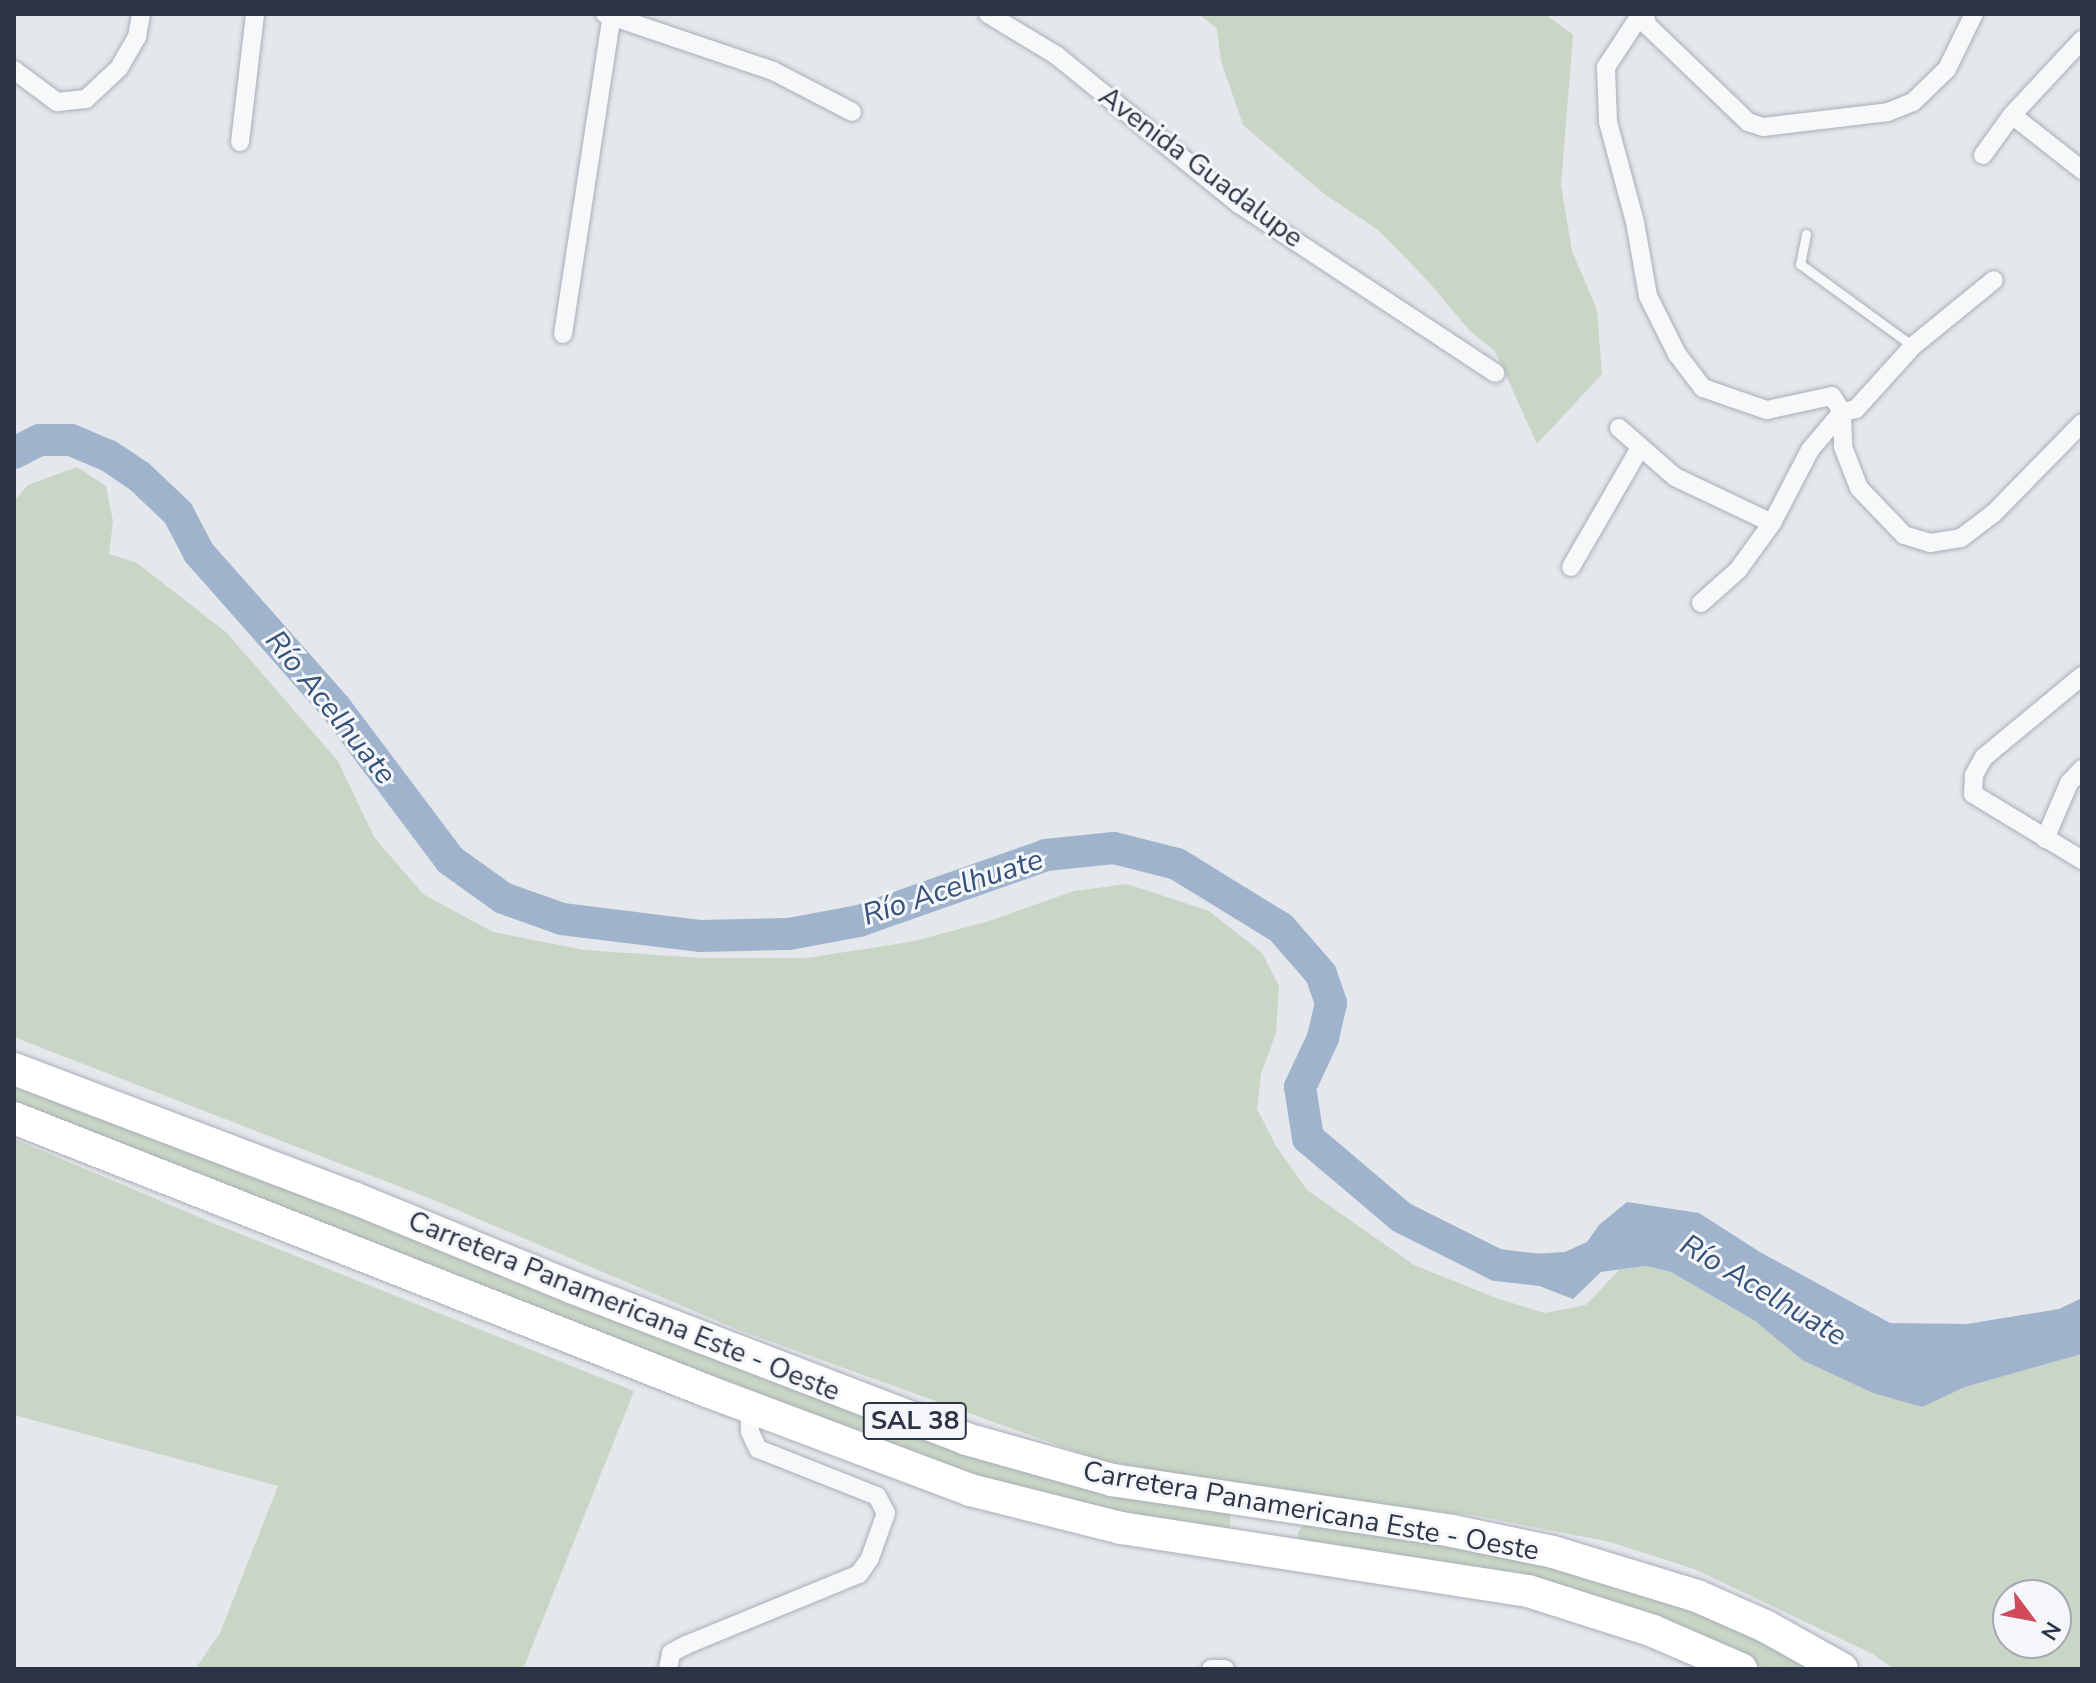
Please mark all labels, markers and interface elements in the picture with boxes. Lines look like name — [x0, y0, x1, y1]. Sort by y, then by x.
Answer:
street label: Avenida Guadalupe — [1092, 79, 1310, 255]
water label: Río Acelhuate — [257, 624, 403, 792]
water label: Río Acelhuate — [858, 842, 1048, 934]
street label: Carretera Panamericana Este - Oeste — [403, 1204, 845, 1408]
water label: Río Acelhuate — [1673, 1227, 1853, 1355]
road number: SAL 38 — [861, 1399, 969, 1443]
street label: Carretera Panamericana Este - Oeste — [1080, 1454, 1542, 1568]
north arrow — [1992, 1579, 2072, 1659]
text: N — [2034, 1616, 2068, 1646]

